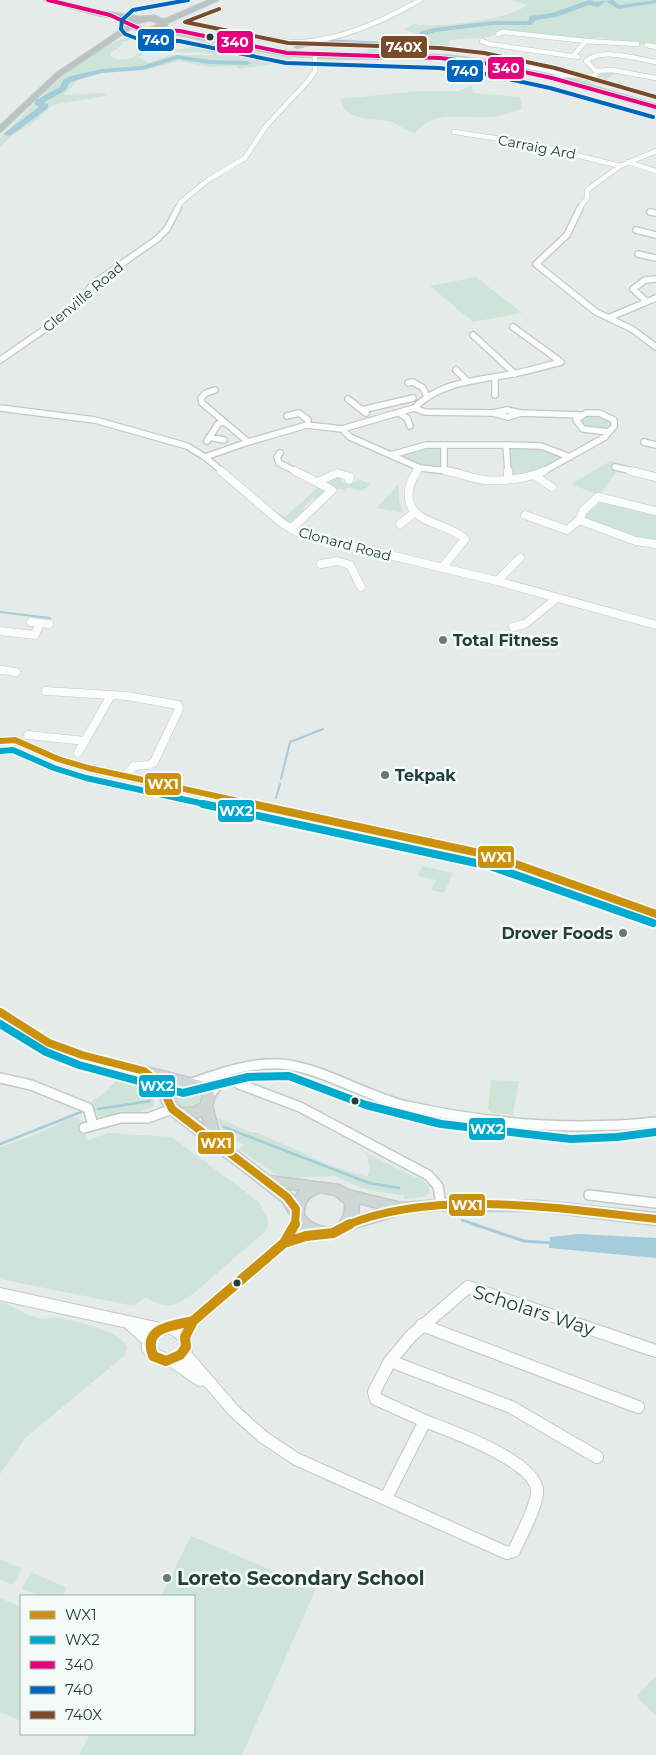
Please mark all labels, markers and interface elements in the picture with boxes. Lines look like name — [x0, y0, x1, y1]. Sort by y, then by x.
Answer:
line badge: 740 — [137, 28, 175, 52]
line badge: 340 — [216, 30, 254, 54]
text: 740 — [143, 31, 169, 49]
unlabelled marker — [205, 32, 215, 42]
text: 340 — [220, 33, 249, 51]
line badge: 740X — [380, 35, 428, 59]
text: 740X — [386, 38, 422, 56]
line badge: 340 — [487, 56, 525, 80]
line badge: 740 — [446, 59, 484, 83]
text: 340 — [491, 59, 520, 77]
text: 740 — [452, 62, 478, 80]
street label: Carraig Ard — [497, 131, 577, 163]
street label: Glenville Road — [39, 258, 127, 336]
street label: Clonard Road — [297, 523, 393, 565]
place label: Total Fitness — [453, 631, 559, 650]
marker: Total Fitness — [437, 634, 449, 646]
place label: Tekpak — [395, 766, 456, 785]
marker: Tekpak — [379, 769, 391, 781]
line badge: WX1 — [144, 772, 182, 796]
text: WX1 — [147, 775, 179, 793]
line badge: WX2 — [217, 799, 255, 823]
text: WX2 — [219, 802, 253, 820]
line badge: WX1 — [477, 845, 515, 869]
text: WX1 — [480, 848, 512, 866]
place label: Drover Foods — [501, 924, 613, 943]
marker: Drover Foods — [617, 927, 629, 939]
line badge: WX2 — [138, 1074, 176, 1098]
text: WX2 — [140, 1077, 174, 1095]
unlabelled marker — [350, 1096, 360, 1106]
line badge: WX2 — [468, 1117, 506, 1141]
text: WX2 — [470, 1120, 504, 1138]
line badge: WX1 — [197, 1131, 235, 1155]
text: WX1 — [200, 1134, 232, 1152]
line badge: WX1 — [448, 1193, 486, 1217]
text: WX1 — [451, 1196, 483, 1214]
unlabelled marker — [232, 1278, 242, 1288]
street label: Scholars Way — [470, 1280, 598, 1341]
place label: Loreto Secondary School — [177, 1567, 424, 1590]
marker: Loreto Secondary School — [161, 1572, 173, 1584]
legend — [20, 1595, 195, 1735]
text: WX1 — [65, 1605, 97, 1624]
text: WX2 — [65, 1630, 100, 1649]
text: 340 — [65, 1655, 93, 1674]
text: 740 — [65, 1680, 93, 1699]
text: 740X — [65, 1705, 102, 1724]

